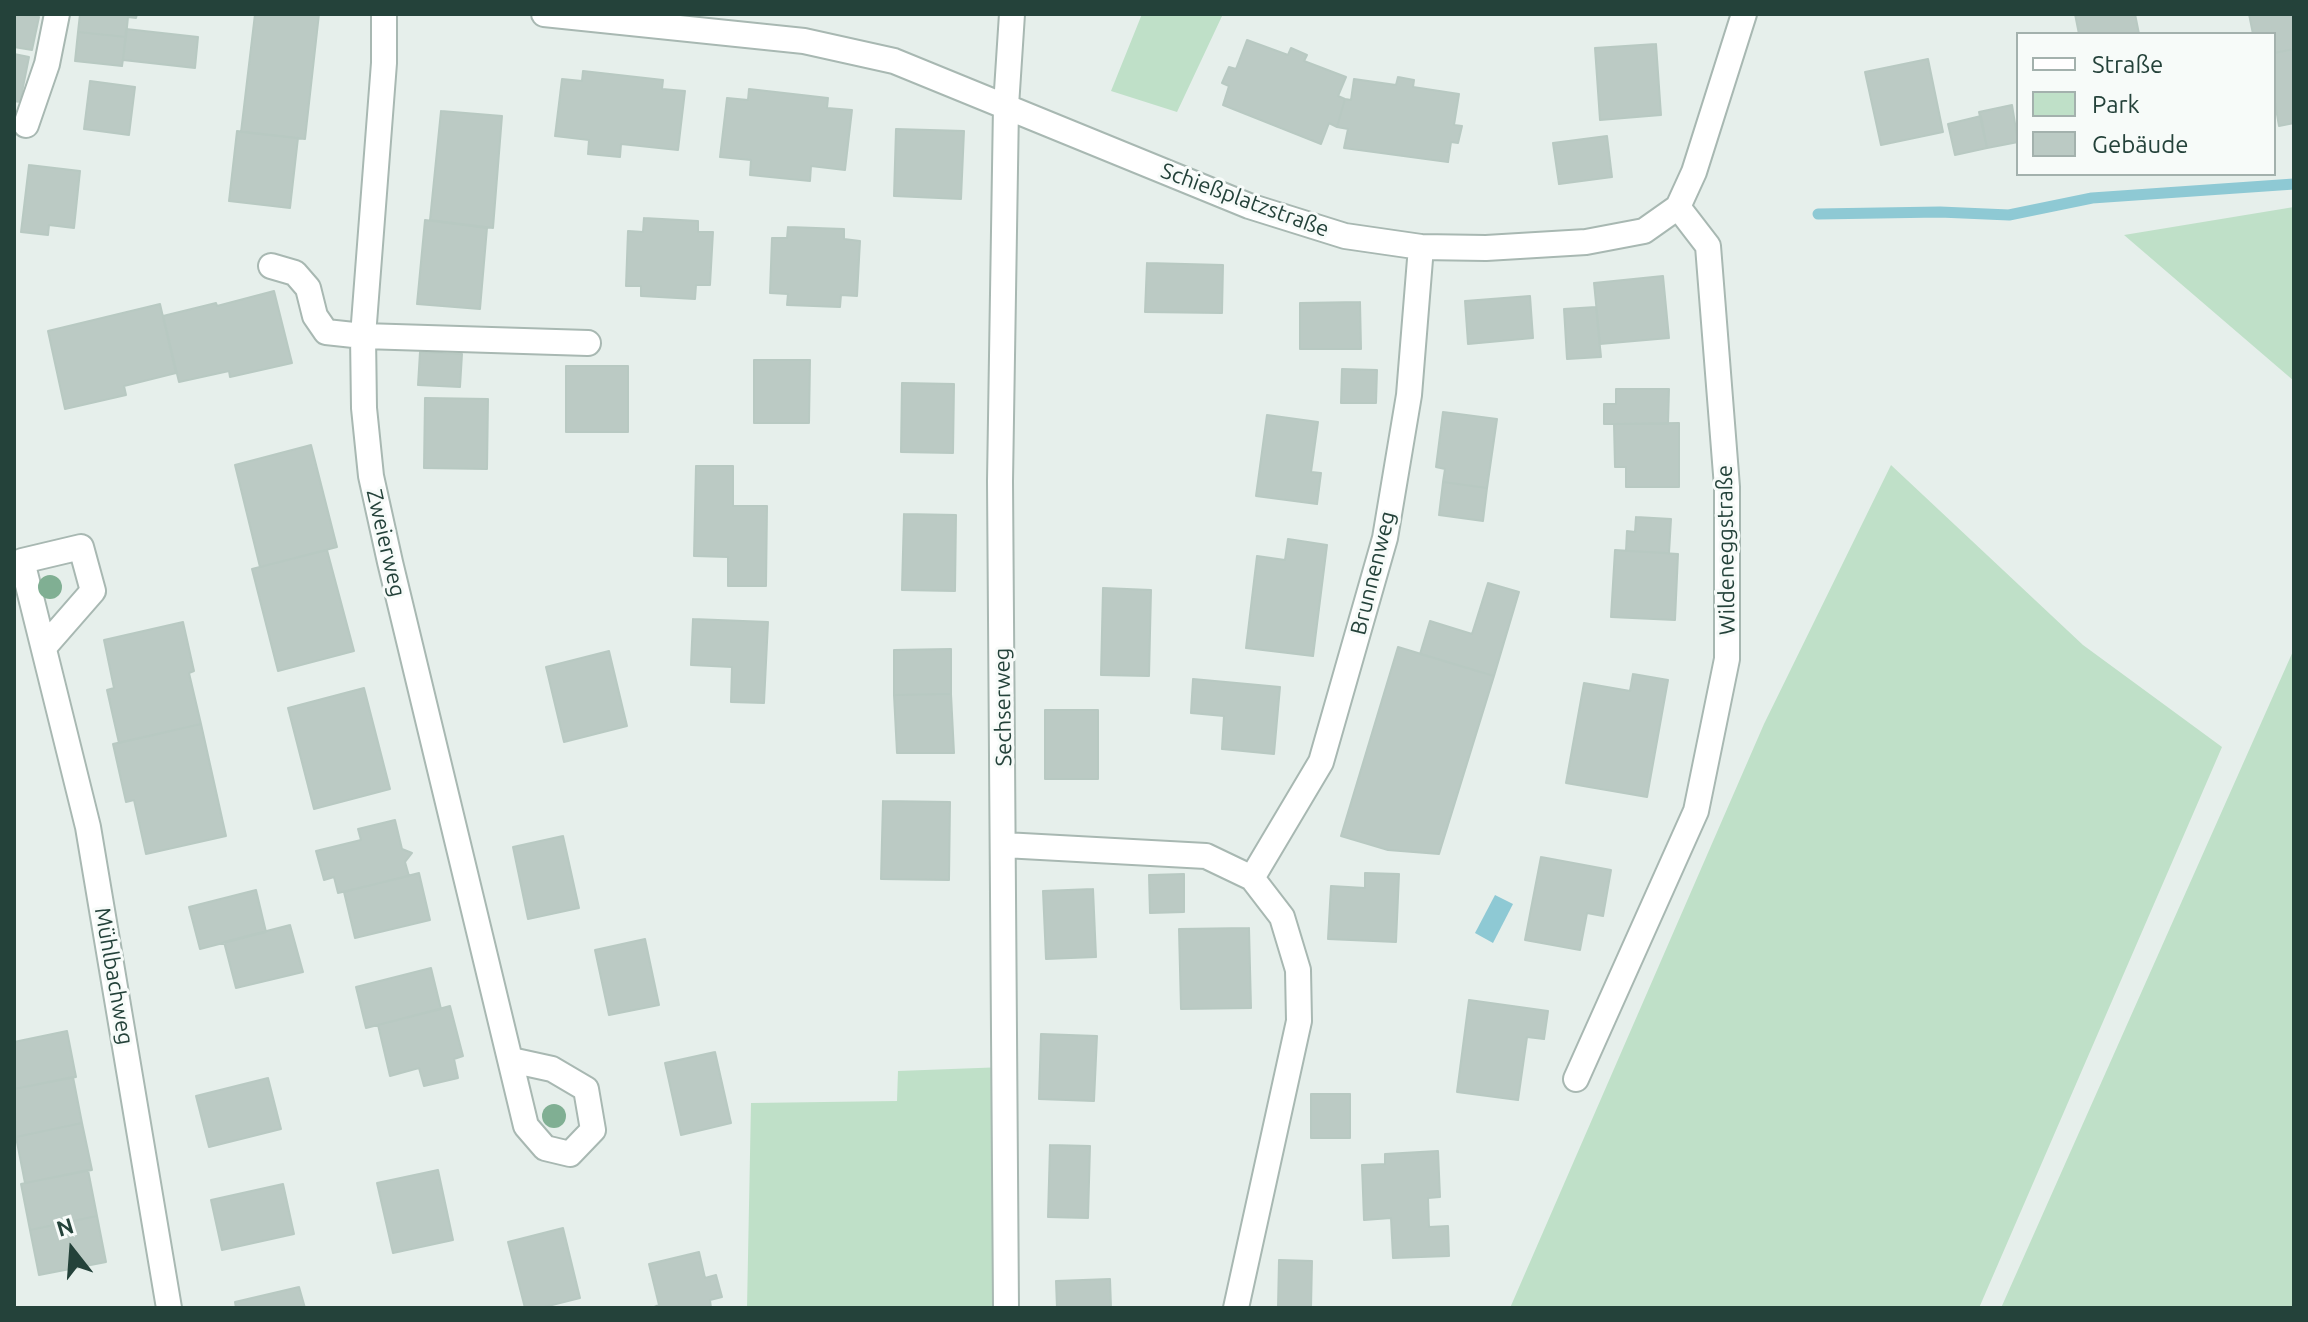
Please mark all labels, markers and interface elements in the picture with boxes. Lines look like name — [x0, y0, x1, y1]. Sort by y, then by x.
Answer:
legend — [2016, 32, 2276, 176]
text: Straße — [2092, 51, 2163, 78]
text: Park — [2092, 91, 2140, 118]
text: Gebäude — [2092, 131, 2189, 158]
street label: Schießplatzstraße — [1157, 157, 1333, 243]
street label: Wildeneggstraße — [1711, 465, 1741, 635]
street label: Zweierweg — [361, 487, 411, 599]
street label: Brunnenweg — [1345, 508, 1401, 638]
street label: Sechserweg — [989, 647, 1017, 767]
street label: Mühlbachweg — [89, 905, 139, 1047]
north arrow — [32, 1210, 112, 1290]
text: N — [53, 1212, 76, 1241]

